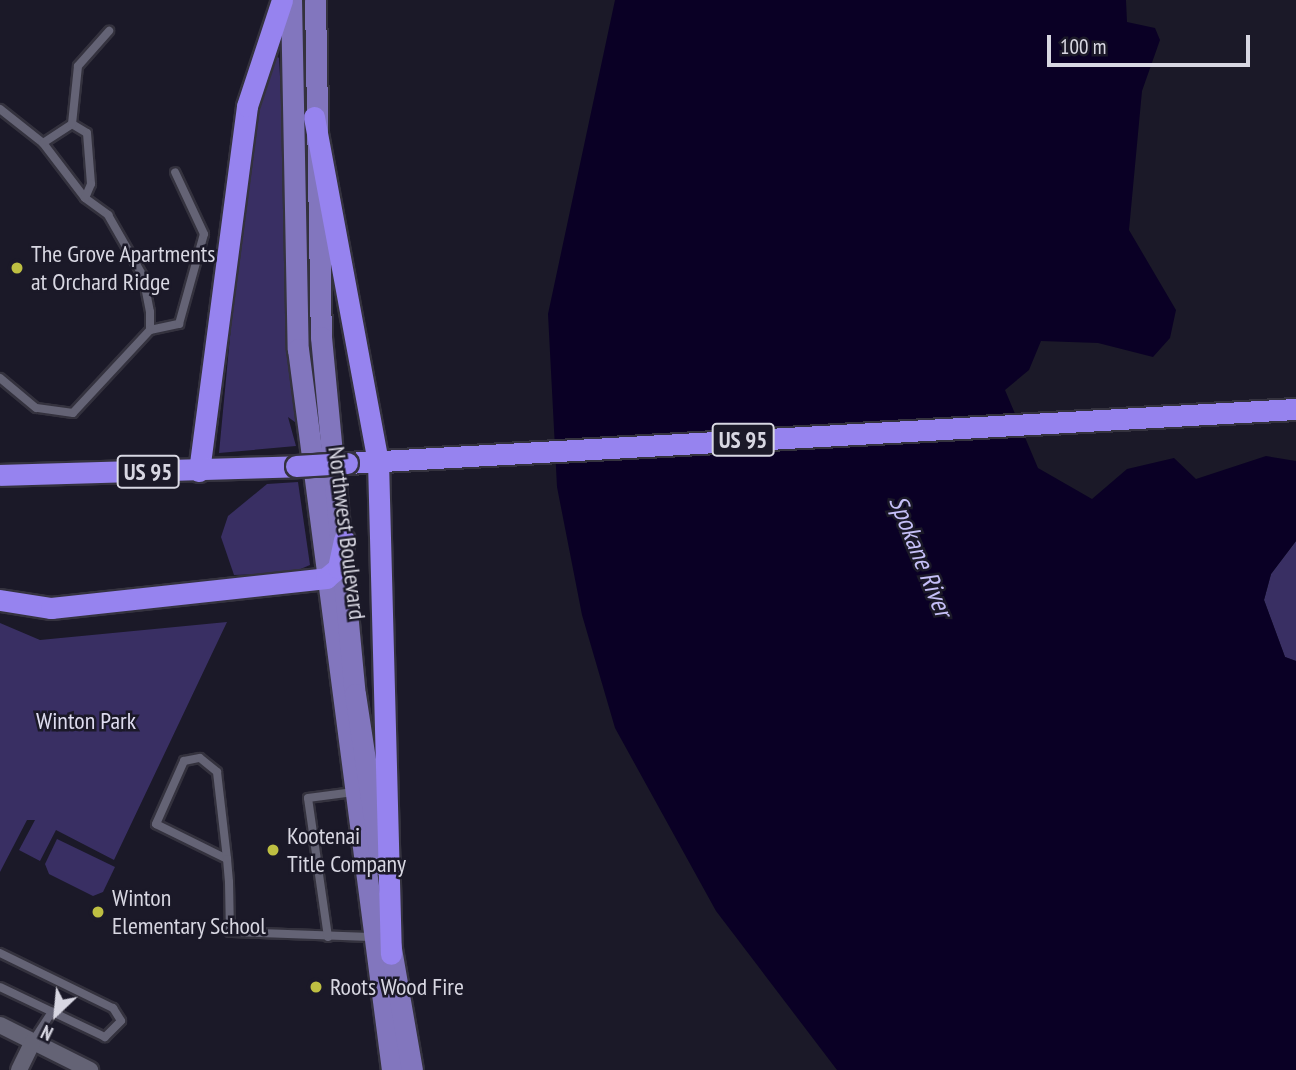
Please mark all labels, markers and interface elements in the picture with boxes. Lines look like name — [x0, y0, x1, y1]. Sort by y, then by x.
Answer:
scale bar — [1051, 21, 1254, 65]
text: 100 m — [1060, 33, 1106, 60]
place label: The Grove Apartments at Orchard Ridge — [31, 240, 216, 296]
marker: The Grove Apartments at Orchard Ridge — [9, 260, 25, 276]
road number: US 95 — [712, 420, 774, 460]
street label: Northwest Boulevard — [322, 445, 372, 621]
road number: US 95 — [116, 452, 180, 492]
water label: Spokane River — [883, 491, 959, 621]
park label: Winton Park — [36, 707, 136, 735]
place label: Kootenai Title Company — [287, 822, 406, 878]
marker: Kootenai Title Company — [265, 842, 281, 858]
place label: Winton Elementary School — [112, 884, 266, 940]
marker: Winton Elementary School — [90, 904, 106, 920]
place label: Roots Wood Fire — [330, 973, 464, 1001]
north arrow — [21, 979, 91, 1049]
marker: Roots Wood Fire — [308, 979, 324, 995]
text: N — [37, 1020, 57, 1046]

